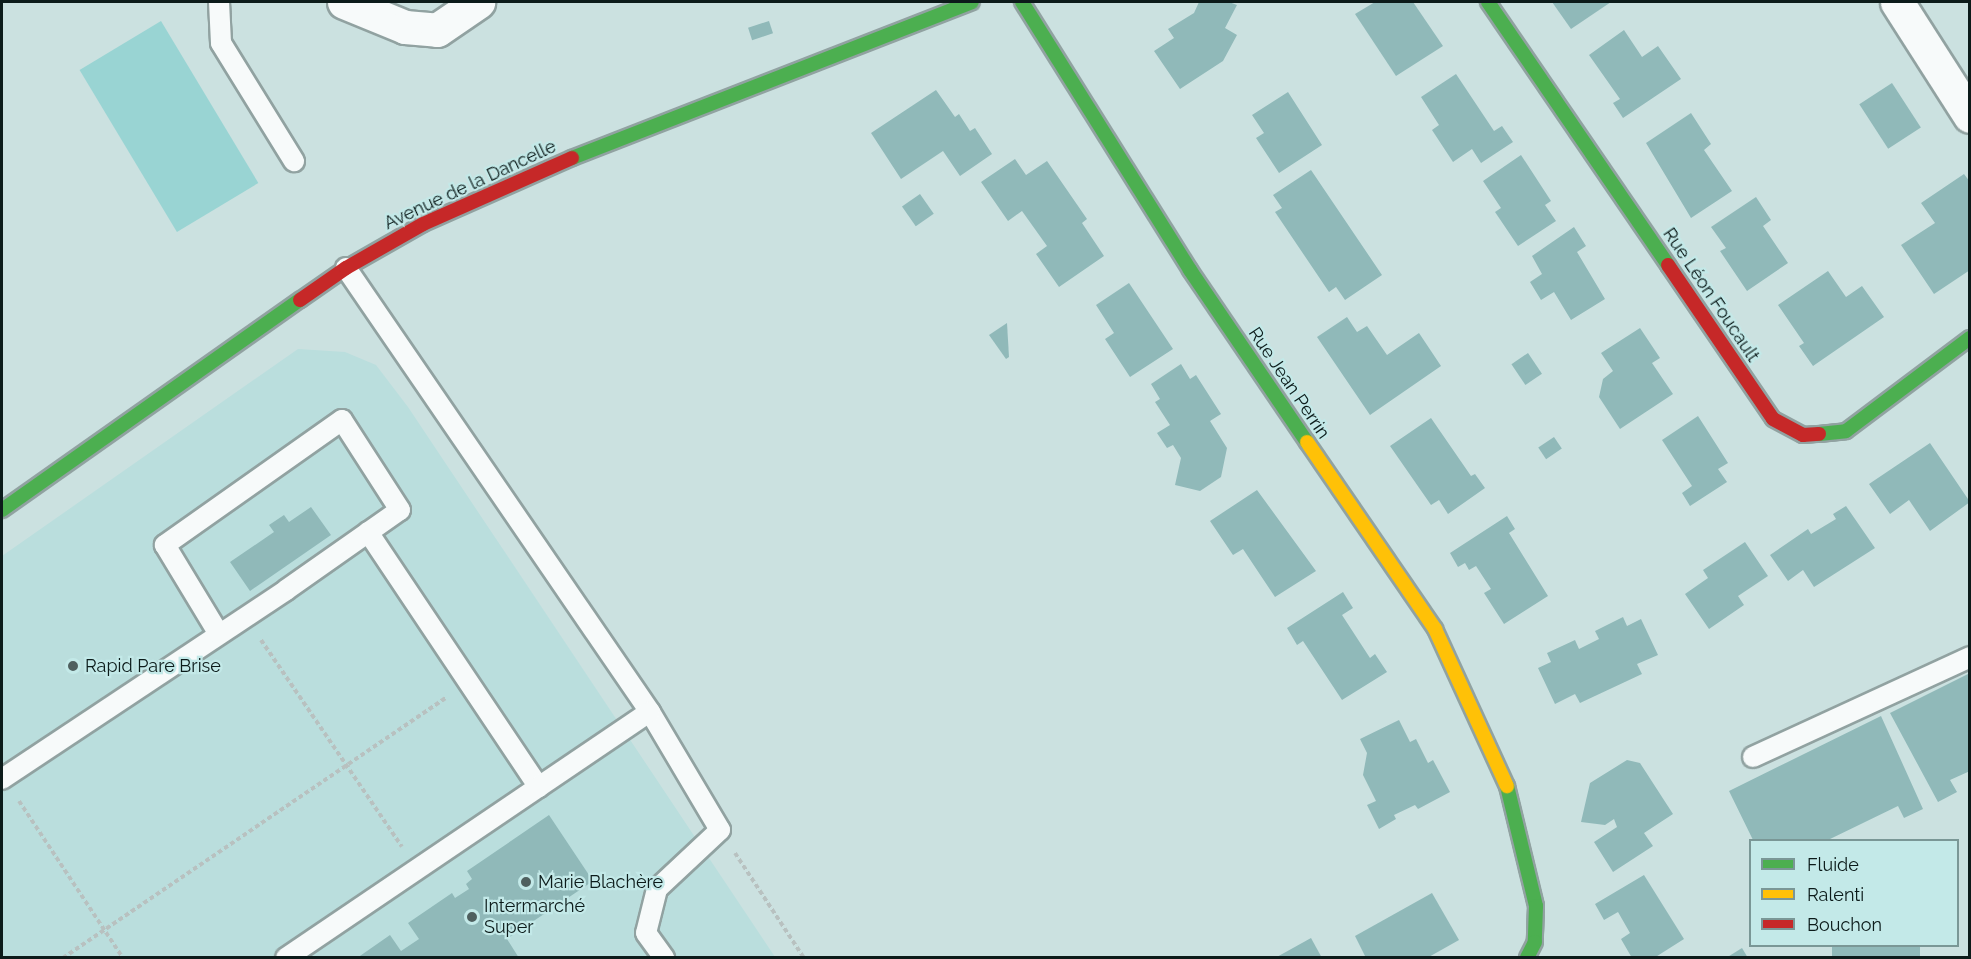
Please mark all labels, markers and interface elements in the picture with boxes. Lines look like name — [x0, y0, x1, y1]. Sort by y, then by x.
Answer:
street label: Avenue de la Dancelle — [381, 136, 559, 234]
street label: Rue Léon Foucault — [1658, 224, 1764, 366]
street label: Rue Jean Perrin — [1244, 323, 1334, 443]
place label: Rapid Pare Brise — [85, 655, 221, 677]
marker: Rapid Pare Brise — [66, 659, 80, 673]
legend — [1749, 839, 1959, 947]
text: Fluide — [1807, 854, 1859, 875]
place label: Marie Blachère — [538, 871, 663, 893]
marker: Marie Blachère — [519, 875, 533, 889]
text: Ralenti — [1807, 884, 1864, 905]
place label: Intermarché Super — [484, 896, 585, 938]
marker: Intermarché Super — [465, 910, 479, 924]
text: Bouchon — [1807, 914, 1882, 935]

